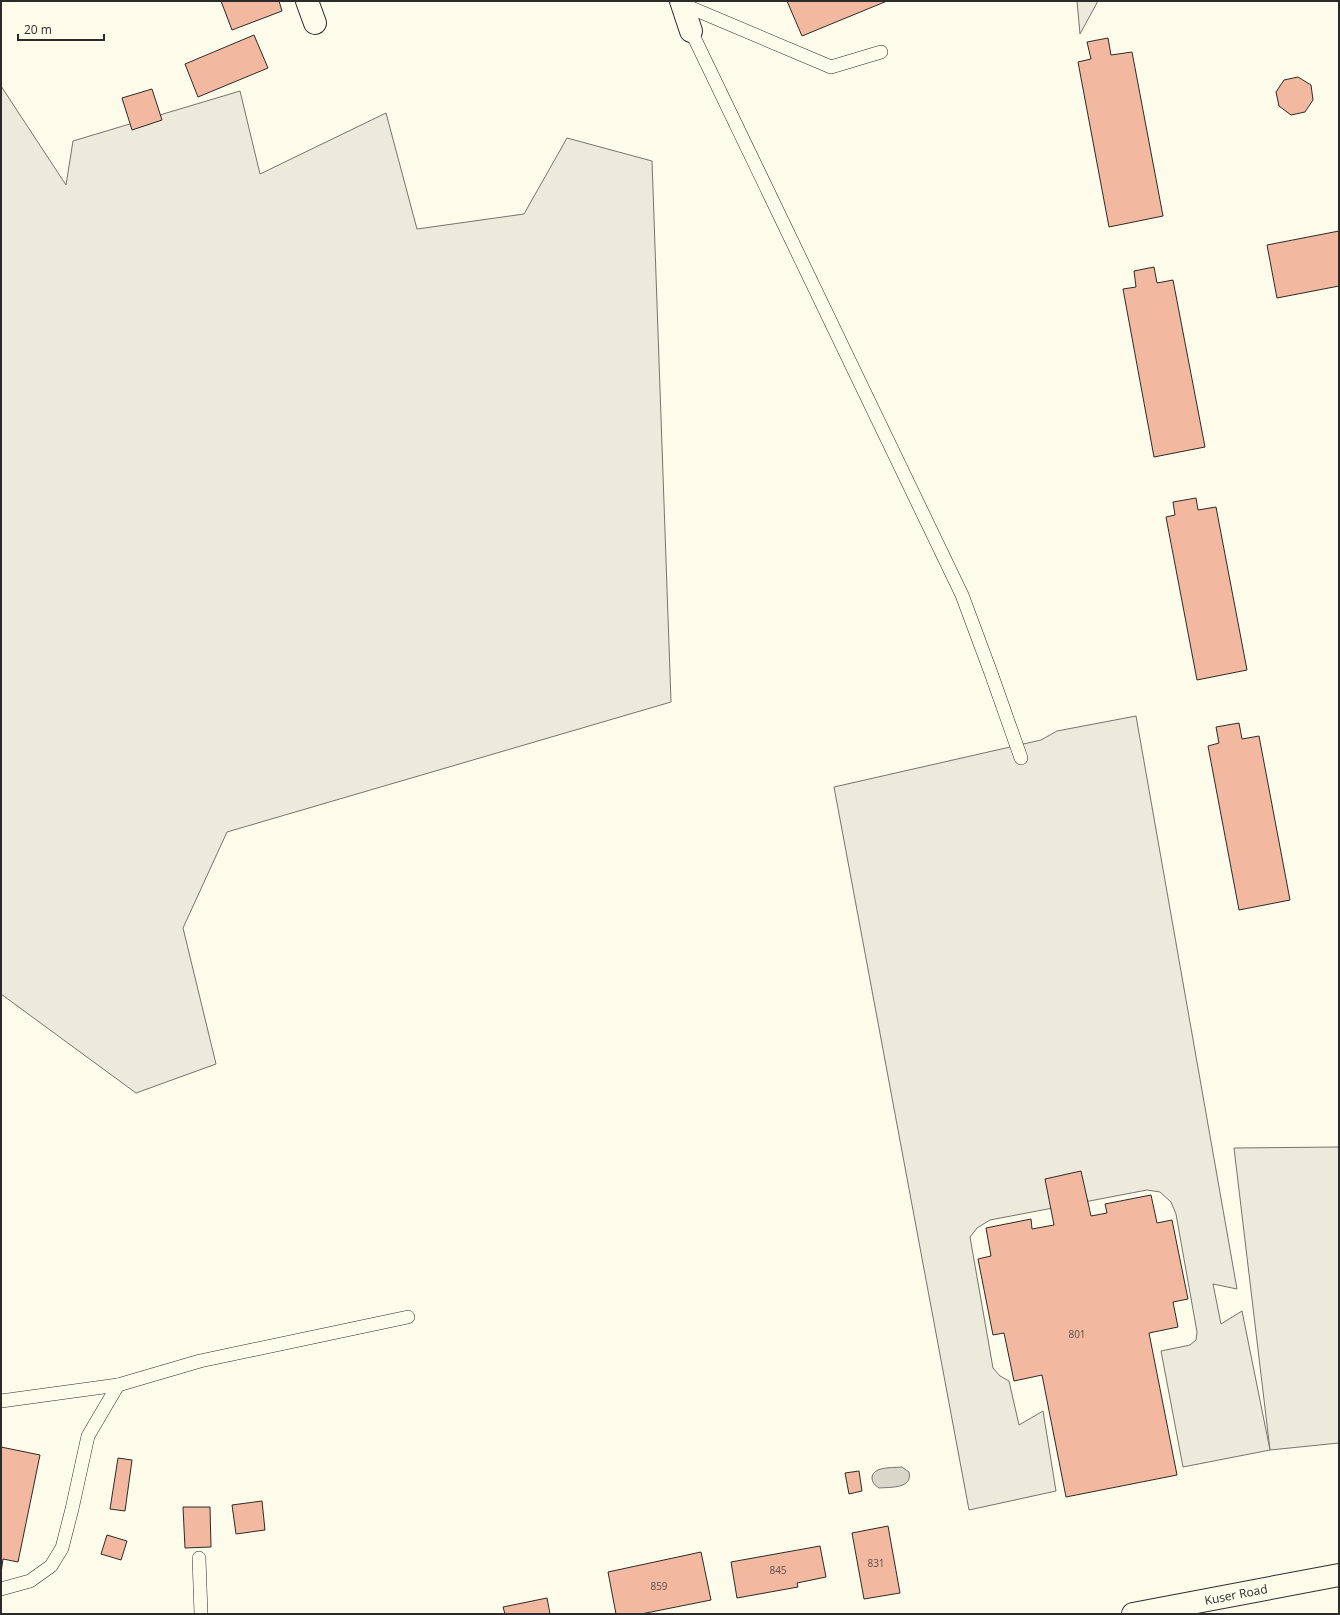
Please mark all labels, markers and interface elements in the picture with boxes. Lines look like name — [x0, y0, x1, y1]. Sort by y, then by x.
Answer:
scale bar — [18, 16, 104, 42]
text: 20 m — [24, 21, 52, 38]
house number: 801 — [1068, 1327, 1086, 1341]
house number: 831 — [867, 1556, 885, 1570]
house number: 845 — [769, 1563, 787, 1577]
house number: 859 — [650, 1579, 668, 1593]
street label: Kuser Road — [1203, 1580, 1269, 1609]

